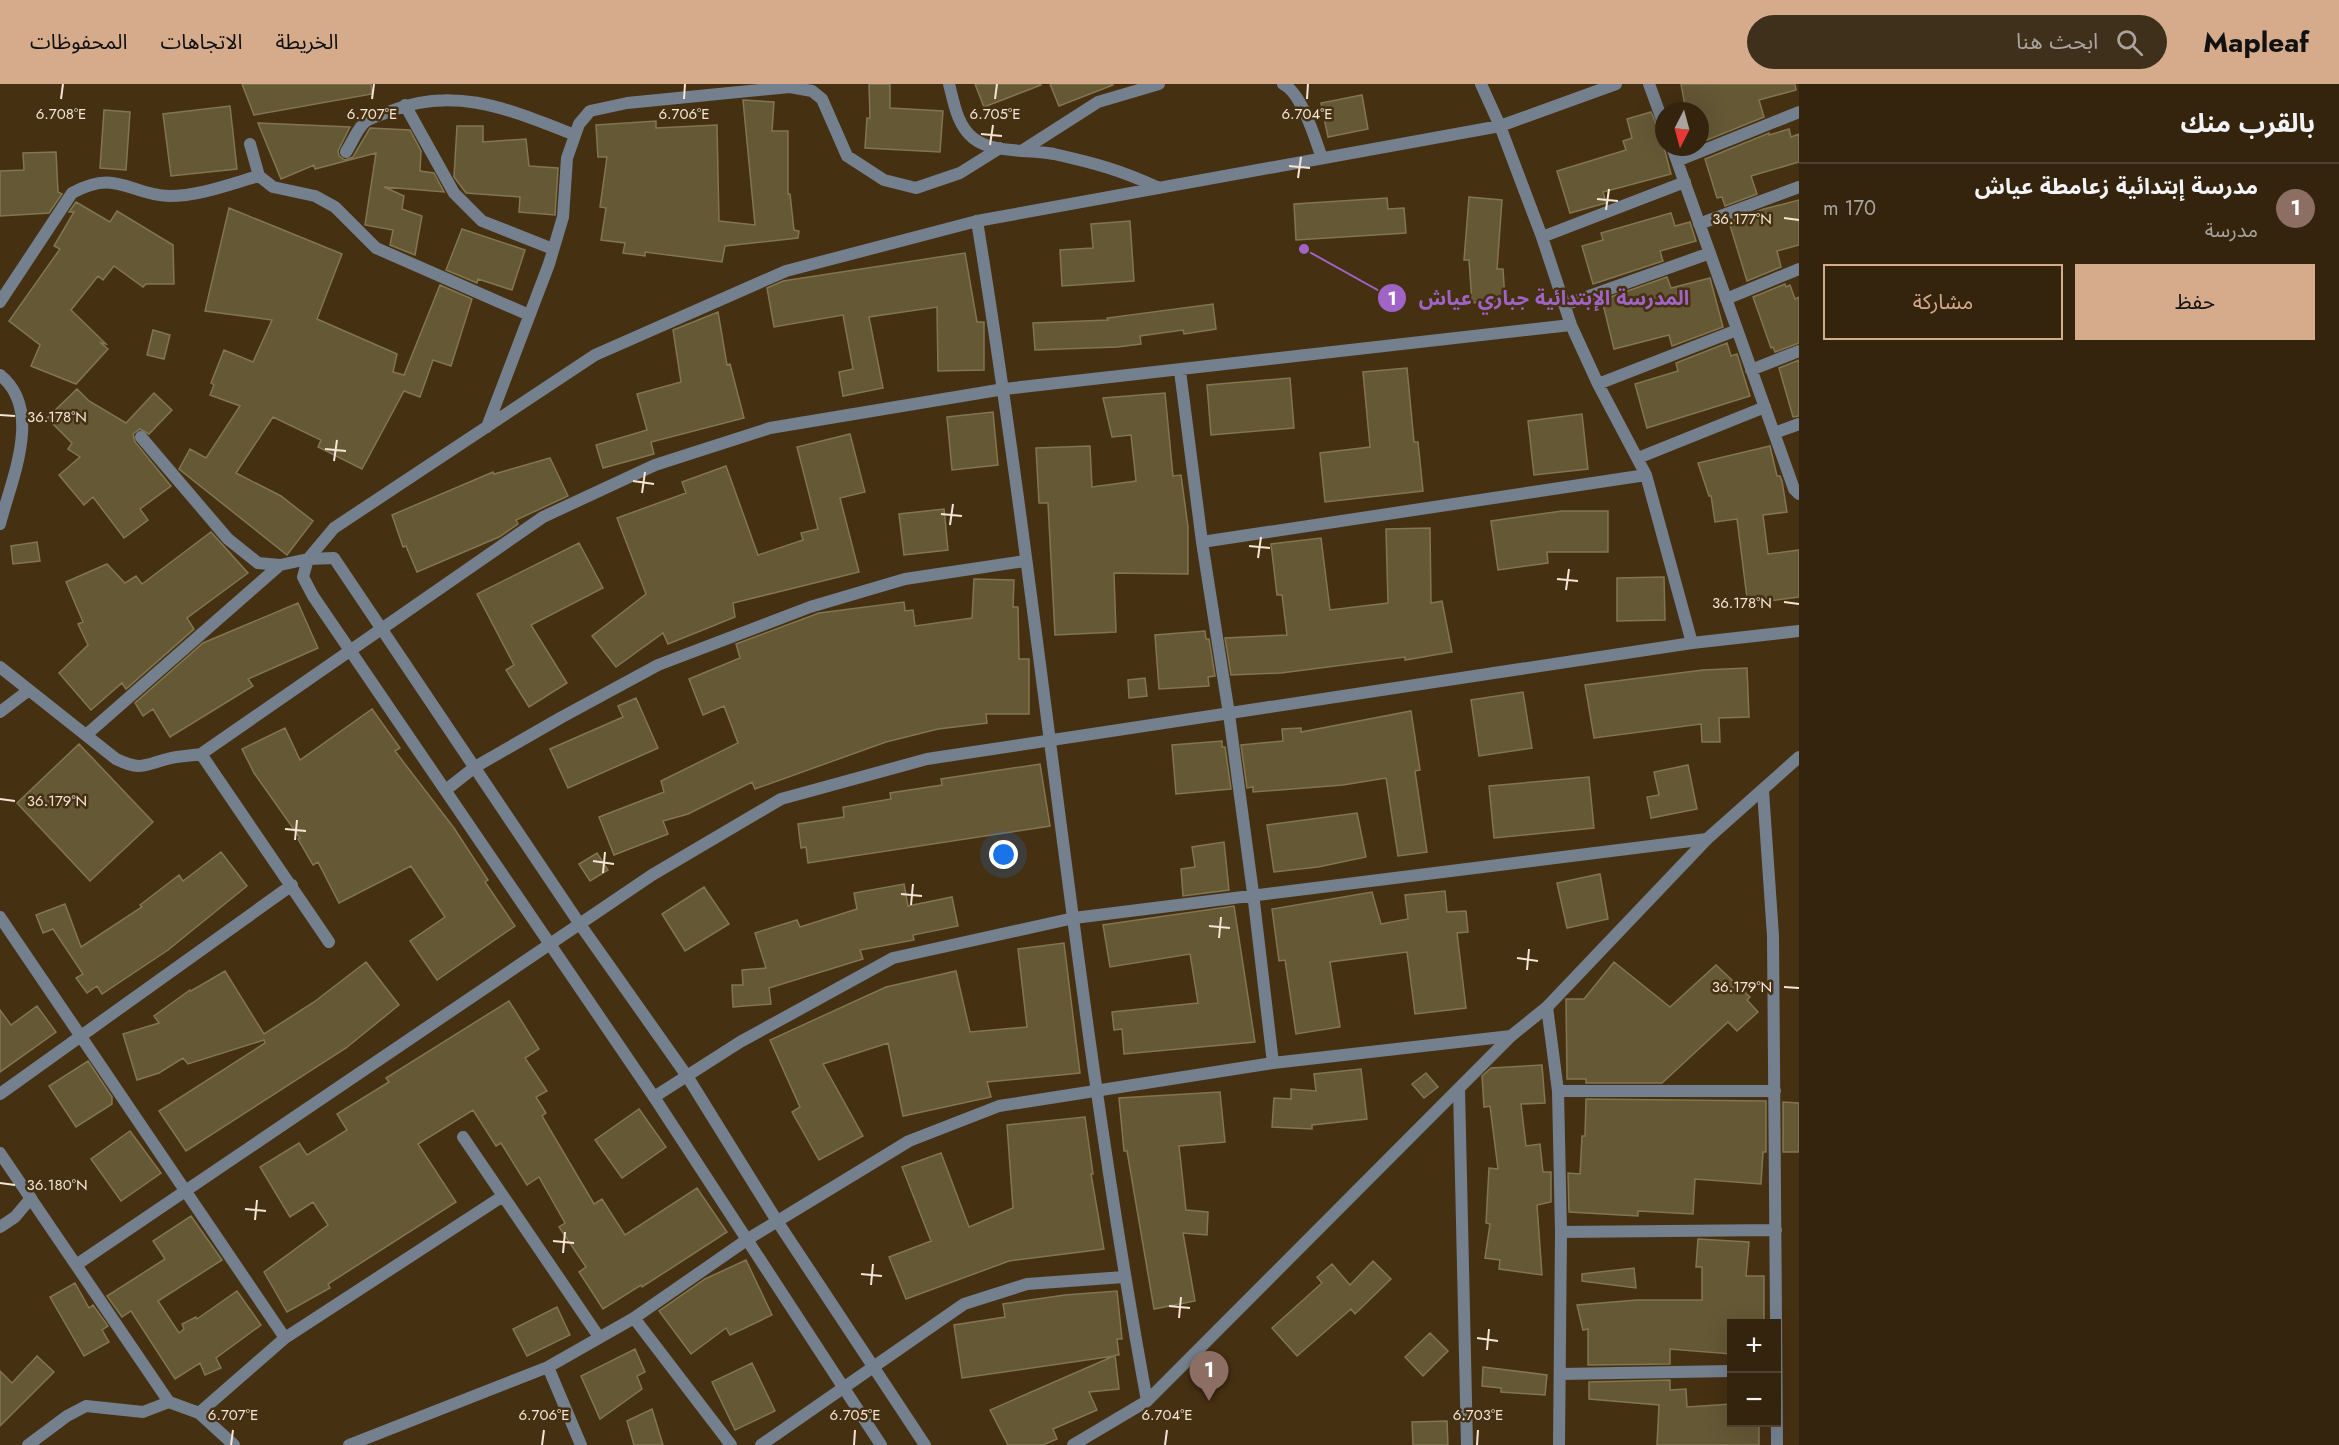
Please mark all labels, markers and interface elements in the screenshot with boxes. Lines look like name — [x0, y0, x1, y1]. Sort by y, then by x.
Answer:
search box — [1747, 15, 2167, 69]
text: Mapleaf — [2203, 22, 2309, 63]
text: ابحث هنا — [2016, 25, 2098, 57]
icon: search — [2113, 26, 2146, 59]
text: المحفوظات — [30, 27, 127, 57]
text: الاتجاهات — [160, 27, 242, 57]
text: الخريطة — [275, 27, 338, 57]
north arrow — [1655, 102, 1709, 156]
text: 6.708°E — [36, 103, 86, 125]
text: 6.707°E — [347, 103, 397, 125]
text: 6.706°E — [658, 103, 710, 125]
text: 6.705°E — [970, 103, 1020, 125]
text: 6.704°E — [1281, 103, 1333, 125]
text: بالقرب منك — [2180, 104, 2315, 142]
text: مدرسة إبتدائية زعامطة عياش — [1975, 170, 2258, 202]
text: 170 m — [1823, 194, 1876, 223]
text: 1 — [2290, 194, 2301, 223]
text: 36.177°N — [1712, 208, 1772, 230]
text: مدرسة — [2205, 216, 2258, 245]
button: مشاركة — [1823, 264, 2063, 340]
button: حفظ — [2075, 264, 2315, 340]
callout: المدرسة الإبتدائية جباري عياش — [1377, 279, 1701, 317]
text: المدرسة الإبتدائية جباري عياش — [1419, 284, 1689, 315]
text: 1 — [1387, 286, 1397, 312]
text: 36.178°N — [27, 406, 87, 428]
text: 36.178°N — [1712, 592, 1772, 614]
text: 36.179°N — [27, 790, 87, 812]
your location — [989, 840, 1018, 869]
text: 36.179°N — [1712, 976, 1772, 998]
text: 36.180°N — [26, 1174, 88, 1196]
map controls — [1727, 1319, 1781, 1427]
button: + — [1727, 1319, 1781, 1373]
pin: 1 — [1190, 1352, 1228, 1401]
button: − — [1727, 1373, 1781, 1427]
text: 6.707°E — [208, 1404, 258, 1426]
text: 6.706°E — [518, 1404, 570, 1426]
text: 6.705°E — [830, 1404, 880, 1426]
text: 6.704°E — [1141, 1404, 1193, 1426]
text: 6.703°E — [1453, 1404, 1503, 1426]

